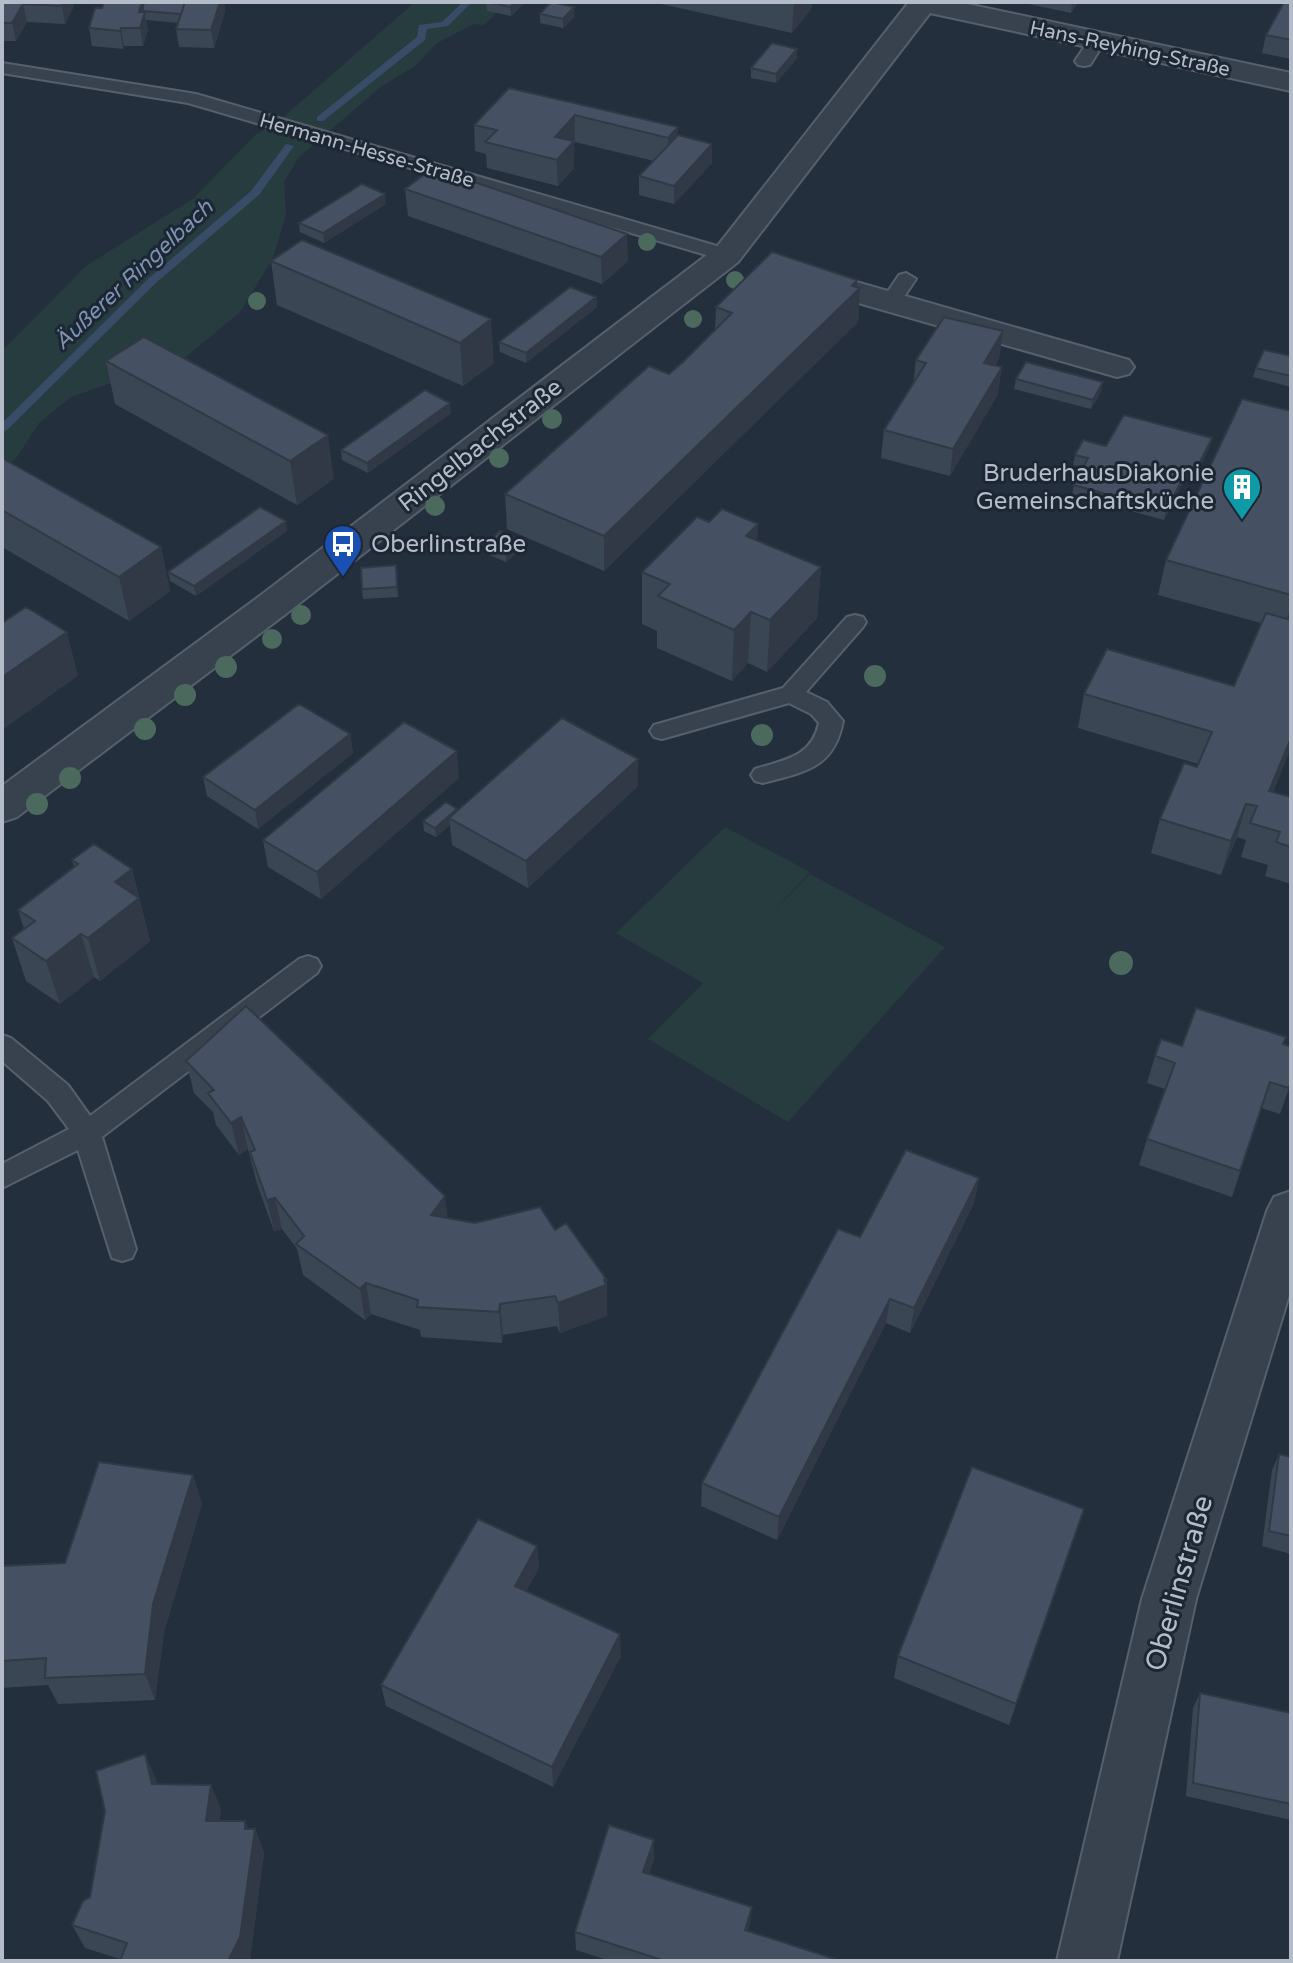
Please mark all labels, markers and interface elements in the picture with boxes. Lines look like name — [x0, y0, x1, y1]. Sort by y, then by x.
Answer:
street label: Hans-Reyhing-Straße — [1027, 16, 1232, 82]
street label: Hermann-Hesse-Straße — [257, 109, 477, 193]
water label: Äußerer Ringelbach — [49, 194, 219, 355]
street label: Ringelbachstraße — [393, 372, 568, 518]
place label: BruderhausDiakonie Gemeinschaftsküche — [976, 459, 1214, 516]
building icon: BruderhausDiakonie Gemeinschaftsküche — [1221, 466, 1263, 521]
bus stop icon: Oberlinstraße — [322, 523, 364, 578]
place label: Oberlinstraße — [371, 530, 526, 559]
street label: Oberlinstraße — [1138, 1492, 1220, 1675]

